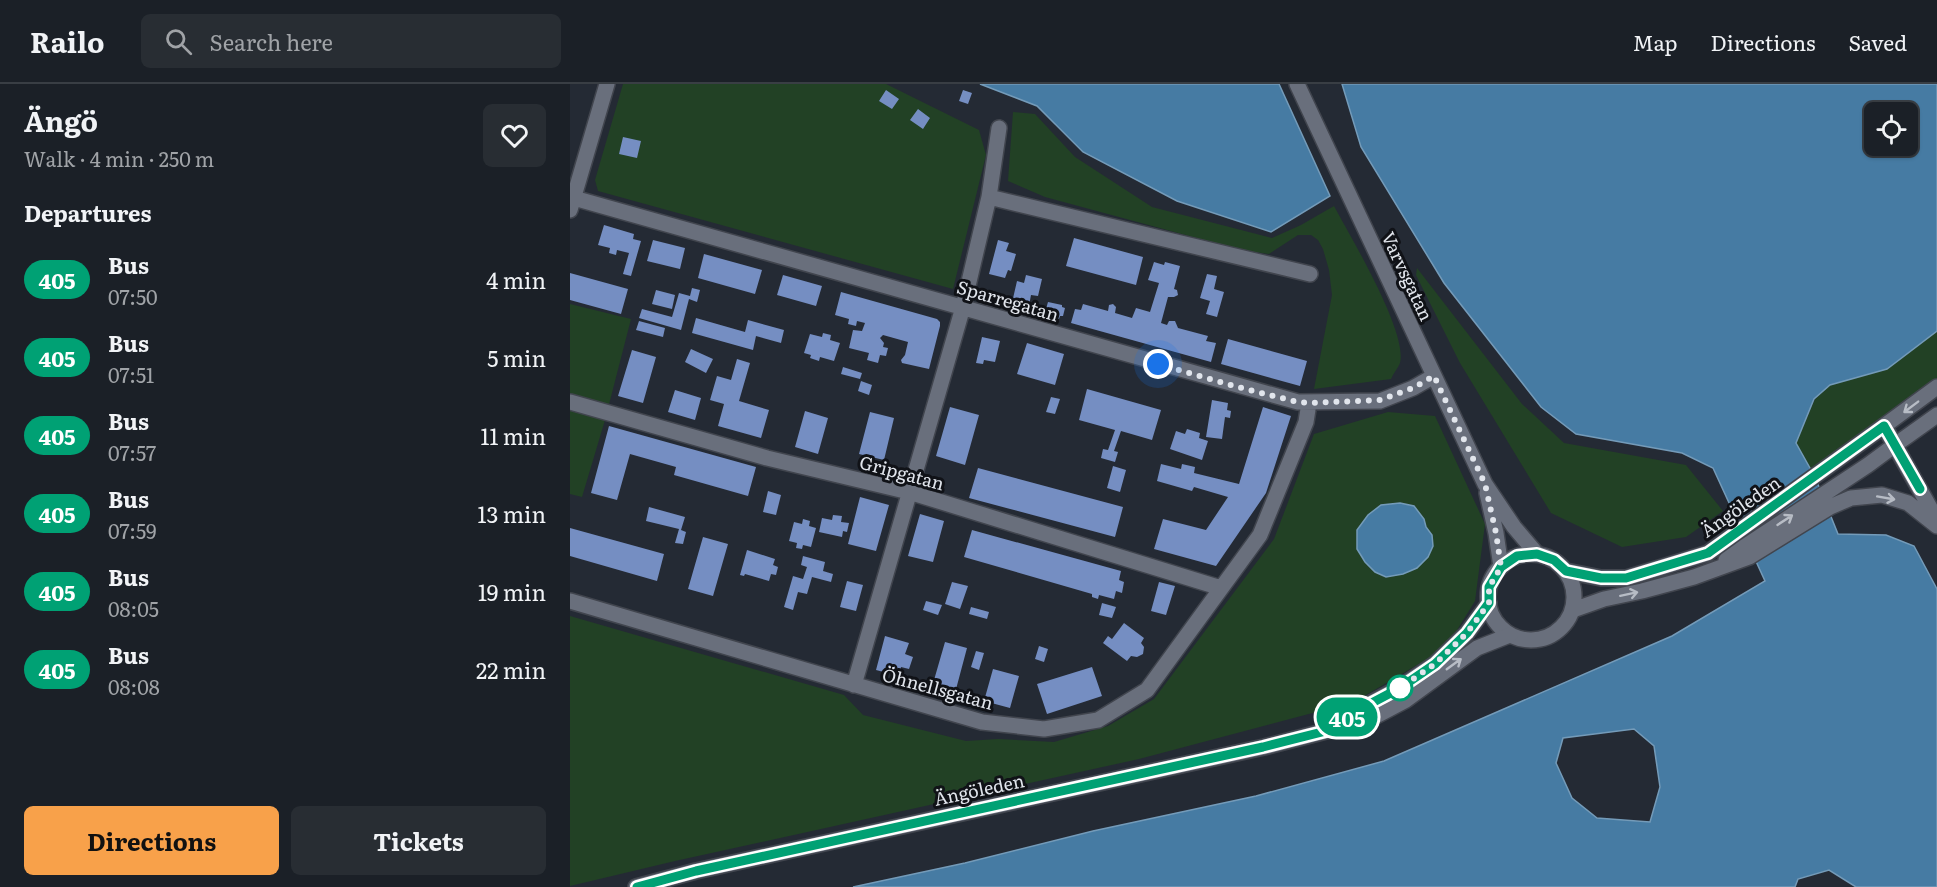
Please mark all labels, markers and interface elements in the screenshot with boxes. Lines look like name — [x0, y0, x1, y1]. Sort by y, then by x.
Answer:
search box — [141, 14, 561, 68]
text: Railo — [30, 20, 105, 62]
icon: search — [162, 25, 195, 58]
text: Search here — [210, 25, 333, 58]
text: Map — [1633, 26, 1678, 57]
text: Directions — [1711, 26, 1816, 57]
text: Saved — [1849, 26, 1907, 57]
text: Ängö — [24, 99, 98, 141]
map controls — [1864, 102, 1918, 156]
button: locate — [1864, 102, 1918, 156]
button: heart — [483, 104, 546, 167]
text: Walk · 4 min · 250 m — [24, 143, 214, 173]
text: Departures — [24, 196, 151, 229]
street label: Varvsgatan — [1375, 227, 1441, 325]
text: Bus — [108, 248, 149, 281]
text: 4 min — [486, 263, 546, 296]
text: 405 — [39, 264, 75, 295]
street label: Sparregatan — [954, 273, 1062, 327]
text: 07:50 — [108, 281, 158, 311]
text: Bus — [108, 326, 149, 359]
text: 5 min — [487, 341, 546, 374]
text: 405 — [39, 342, 75, 373]
your location — [1143, 349, 1173, 379]
text: 07:51 — [108, 359, 154, 389]
one-way arrow — [1903, 400, 1919, 413]
text: Bus — [108, 404, 149, 437]
text: 11 min — [480, 419, 546, 452]
text: 405 — [39, 420, 75, 451]
text: 07:57 — [108, 437, 156, 467]
street label: Gripgatan — [857, 448, 947, 496]
street label: Ängöleden — [1695, 469, 1785, 543]
text: Bus — [108, 482, 149, 515]
one-way arrow — [1876, 493, 1895, 504]
text: 13 min — [477, 497, 546, 530]
text: 405 — [39, 498, 75, 529]
one-way arrow — [1776, 513, 1793, 525]
text: 07:59 — [108, 515, 157, 545]
text: Bus — [108, 560, 149, 593]
text: 19 min — [478, 575, 546, 608]
text: 405 — [39, 576, 75, 607]
one-way arrow — [1618, 588, 1638, 599]
text: 08:05 — [108, 593, 159, 623]
text: Bus — [108, 638, 149, 671]
text: 22 min — [476, 653, 546, 686]
text: 405 — [39, 654, 75, 685]
one-way arrow — [1446, 658, 1462, 671]
street label: Öhnellsgatan — [880, 660, 997, 716]
text: 08:08 — [108, 671, 160, 701]
unlabelled marker — [1387, 675, 1413, 701]
line badge: 405 — [1312, 698, 1382, 736]
text: 405 — [1329, 702, 1365, 733]
street label: Ängöleden — [931, 766, 1027, 812]
button: Directions — [24, 806, 279, 875]
button: Tickets — [291, 806, 546, 875]

